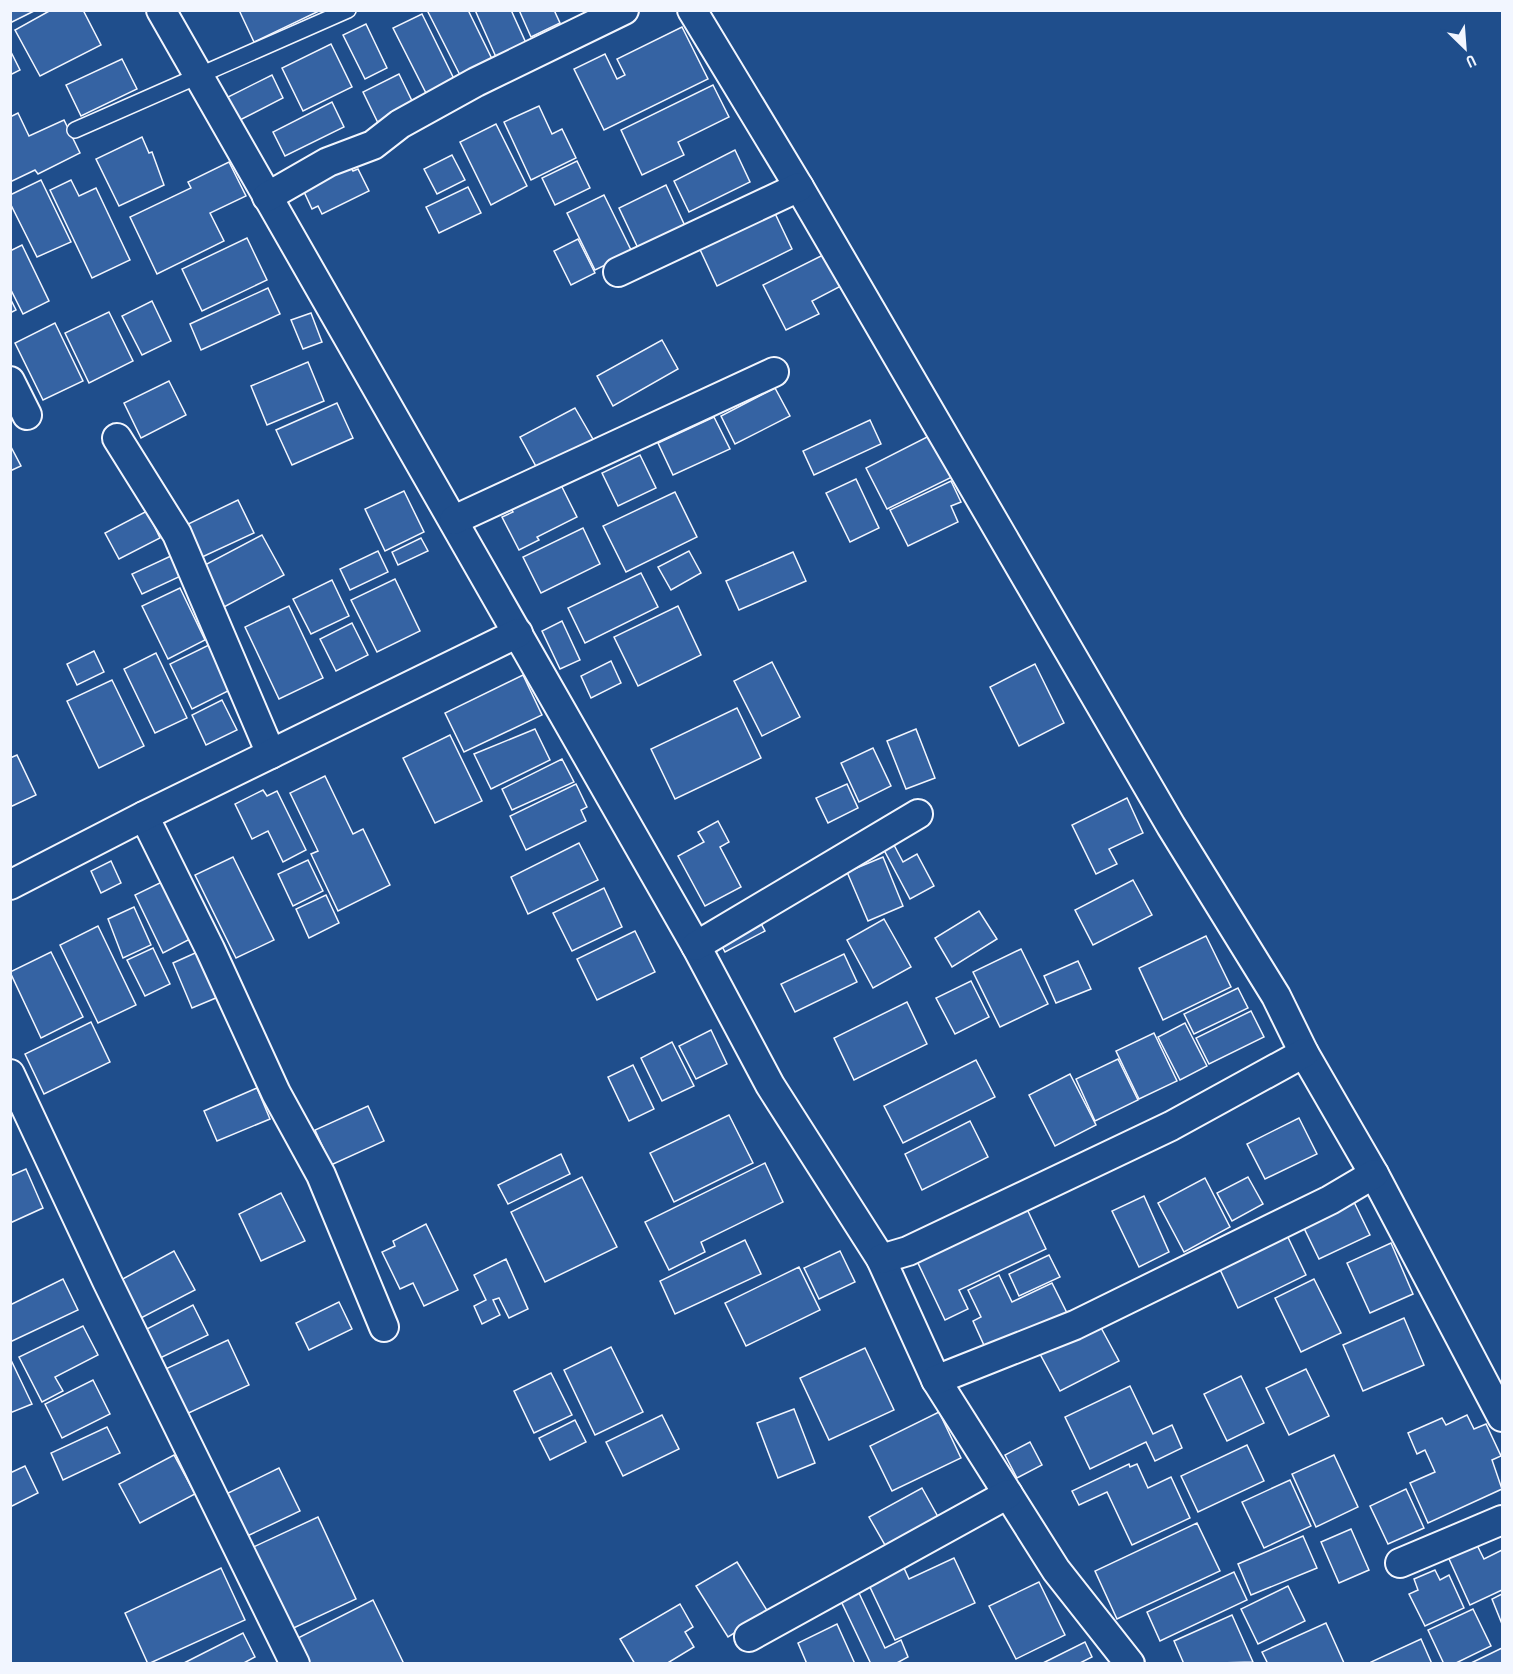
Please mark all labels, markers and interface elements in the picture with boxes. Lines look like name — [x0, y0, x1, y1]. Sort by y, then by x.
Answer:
north arrow — [1435, 18, 1495, 78]
text: U — [1463, 51, 1479, 72]

